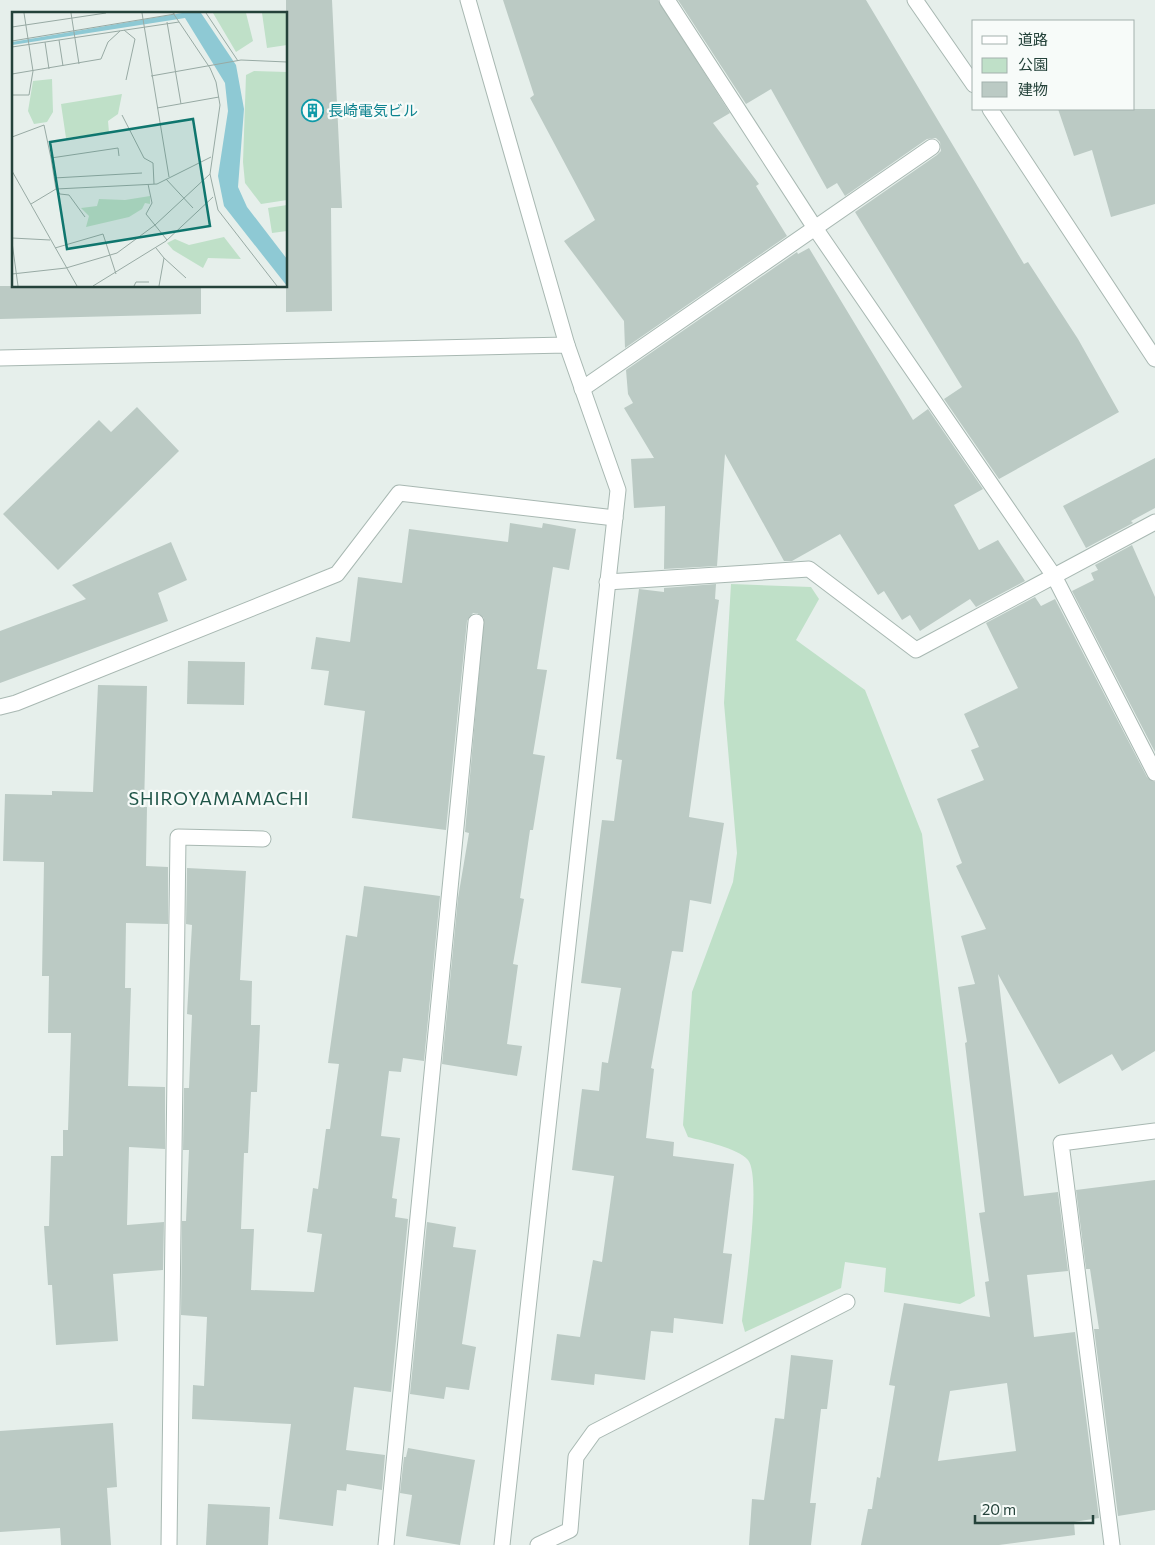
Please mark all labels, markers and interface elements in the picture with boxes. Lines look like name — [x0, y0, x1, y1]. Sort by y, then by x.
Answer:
inset map — [12, 12, 288, 288]
legend — [972, 20, 1135, 110]
text: 道路 — [1018, 30, 1048, 48]
text: 公園 — [1018, 55, 1048, 73]
text: 建物 — [1018, 80, 1048, 98]
building icon: 長崎電気ビル — [300, 99, 324, 123]
place label: 長崎電気ビル — [328, 101, 418, 119]
district label: SHIROYAMAMACHI — [128, 787, 310, 809]
scale bar — [975, 1492, 1092, 1524]
text: 20 m — [982, 1500, 1016, 1518]

